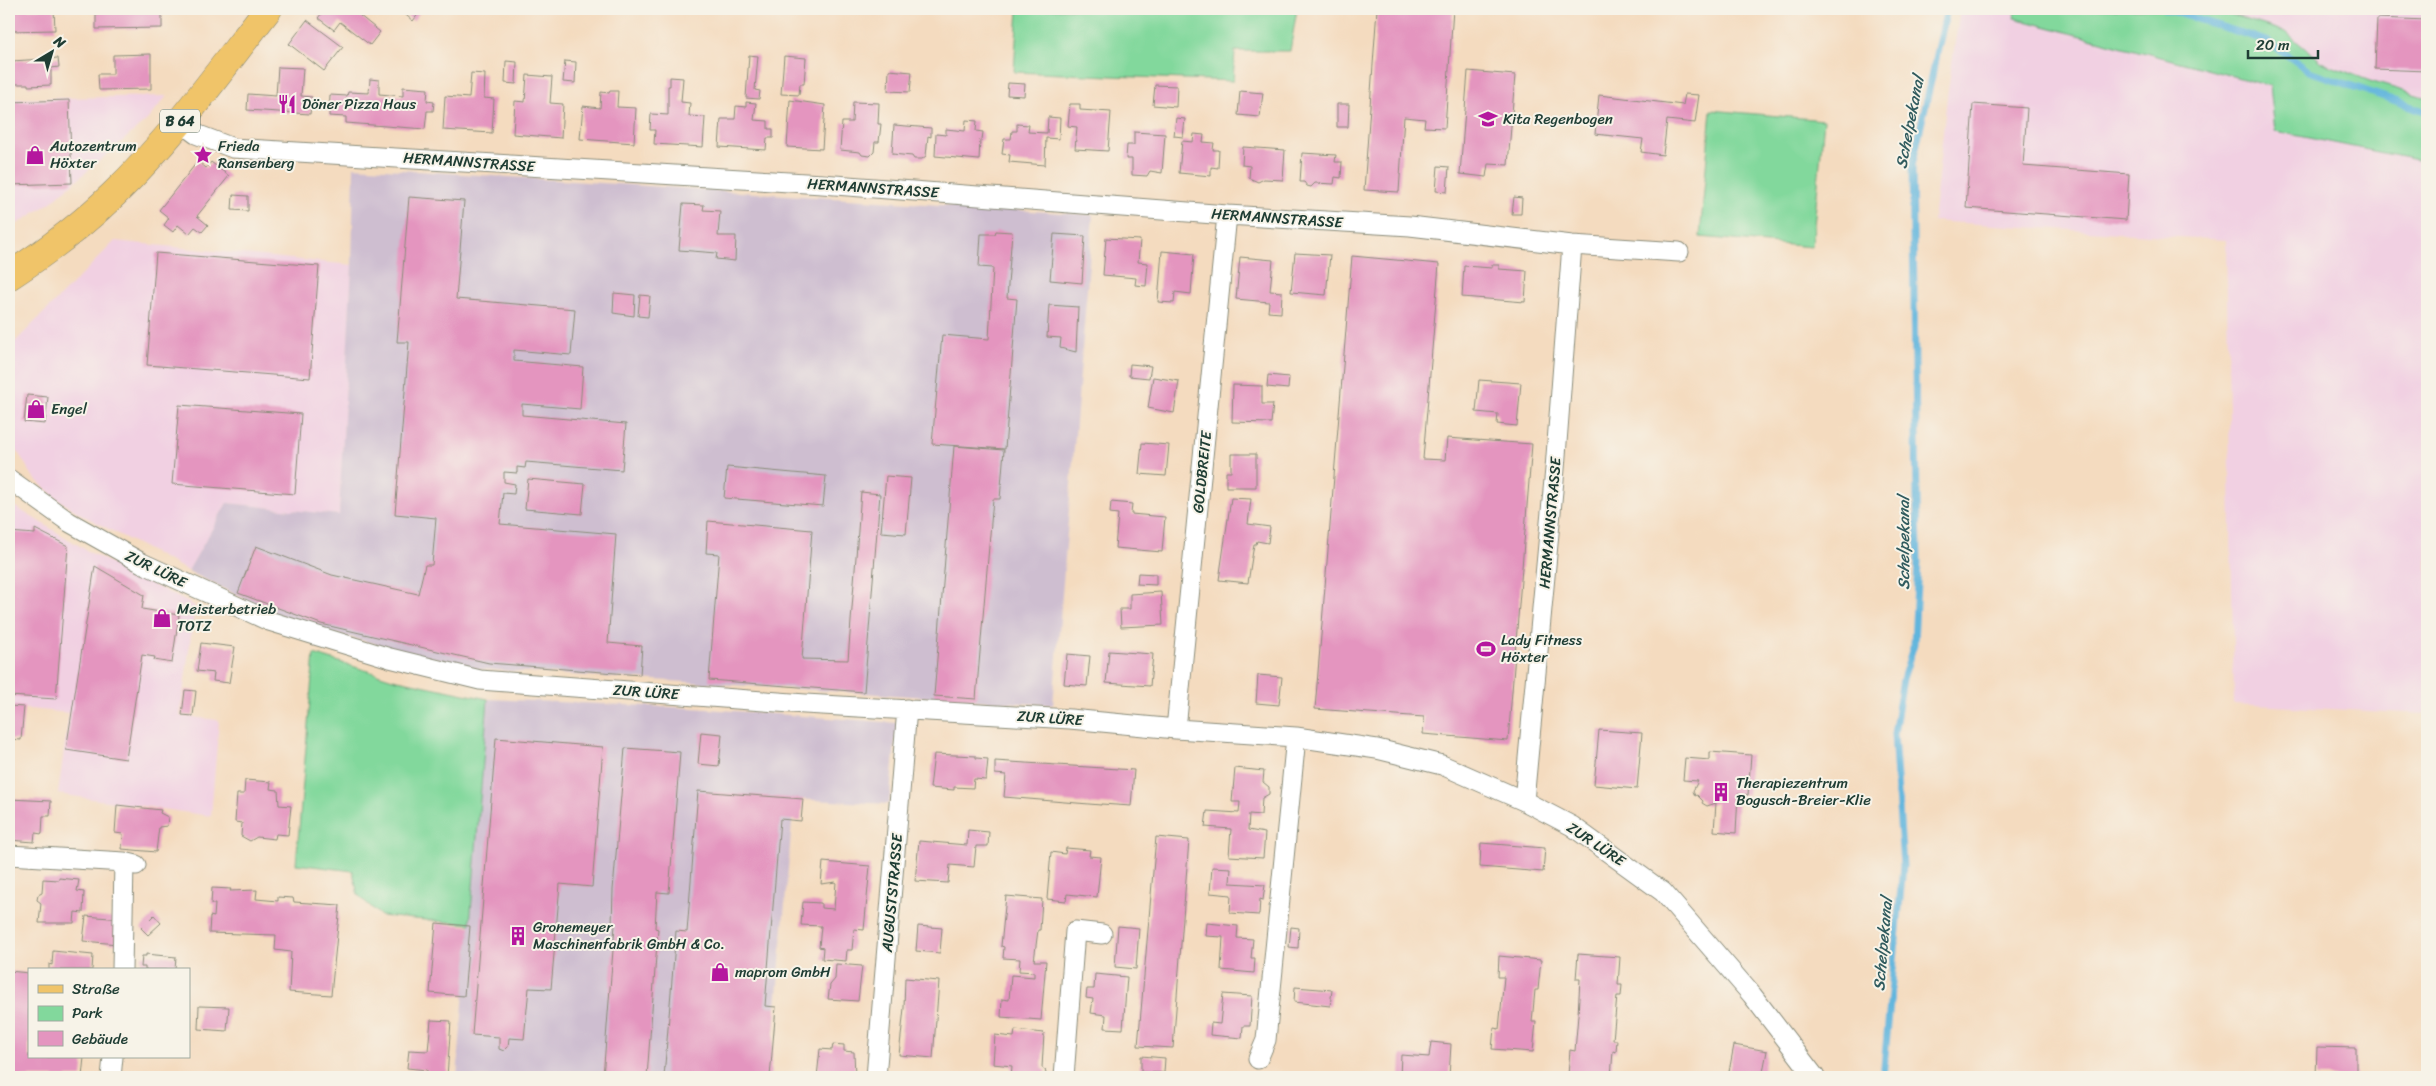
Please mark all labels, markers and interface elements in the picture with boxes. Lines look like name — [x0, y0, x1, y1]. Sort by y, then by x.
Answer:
north arrow — [28, 28, 78, 78]
scale bar — [2248, 28, 2318, 60]
text: N — [47, 29, 71, 55]
text: 20 m — [2256, 32, 2290, 58]
water label: Schelpekanal — [1886, 70, 1933, 171]
place label: Döner Pizza Haus — [302, 91, 416, 117]
restaurant icon: Döner Pizza Haus — [276, 93, 298, 115]
place label: Kita Regenbogen — [1503, 106, 1613, 132]
school or university icon: Kita Regenbogen — [1477, 108, 1499, 130]
road number: B 64 — [160, 110, 200, 132]
place label: Autozentrum Höxter — [49, 133, 137, 176]
place label: Frieda Ransenberg — [218, 133, 295, 176]
shop icon: Autozentrum Höxter — [24, 144, 46, 166]
place icon: Frieda Ransenberg — [192, 144, 214, 166]
street label: HERMANNSTRASSE — [402, 144, 537, 180]
street label: HERMANNSTRASSE — [806, 170, 941, 206]
street label: HERMANNSTRASSE — [1210, 200, 1345, 236]
place label: Engel — [51, 396, 88, 422]
shop icon: Engel — [25, 398, 47, 420]
street label: GOLDBREITE — [1185, 428, 1219, 514]
street label: HERMANNSTRASSE — [1531, 455, 1569, 590]
water label: Schelpekanal — [1889, 493, 1918, 590]
street label: ZUR LÜRE — [121, 543, 193, 596]
place label: Meisterbetrieb TOTZ — [177, 596, 276, 639]
shop icon: Meisterbetrieb TOTZ — [151, 607, 173, 629]
place label: Lady Fitness Höxter — [1501, 627, 1583, 670]
sports icon: Lady Fitness Höxter — [1475, 638, 1497, 660]
street label: ZUR LÜRE — [612, 677, 682, 707]
street label: ZUR LÜRE — [1016, 703, 1086, 733]
place label: Therapiezentrum Bogusch-Breier-Klie — [1736, 770, 1871, 813]
building icon: Therapiezentrum Bogusch-Breier-Klie — [1710, 781, 1732, 803]
street label: ZUR LÜRE — [1561, 815, 1632, 874]
street label: AUGUSTSTRASSE — [874, 831, 910, 954]
water label: Schelpekanal — [1864, 893, 1901, 992]
place label: Gronemeyer Maschinenfabrik GmbH & Co. — [533, 914, 725, 957]
building icon: Gronemeyer Maschinenfabrik GmbH & Co. — [507, 925, 529, 947]
place label: maprom GmbH — [735, 959, 831, 985]
shop icon: maprom GmbH — [709, 961, 731, 983]
legend — [28, 968, 190, 1058]
text: Straße — [72, 976, 120, 1002]
text: Park — [72, 1000, 103, 1026]
text: Gebäude — [72, 1026, 128, 1052]

